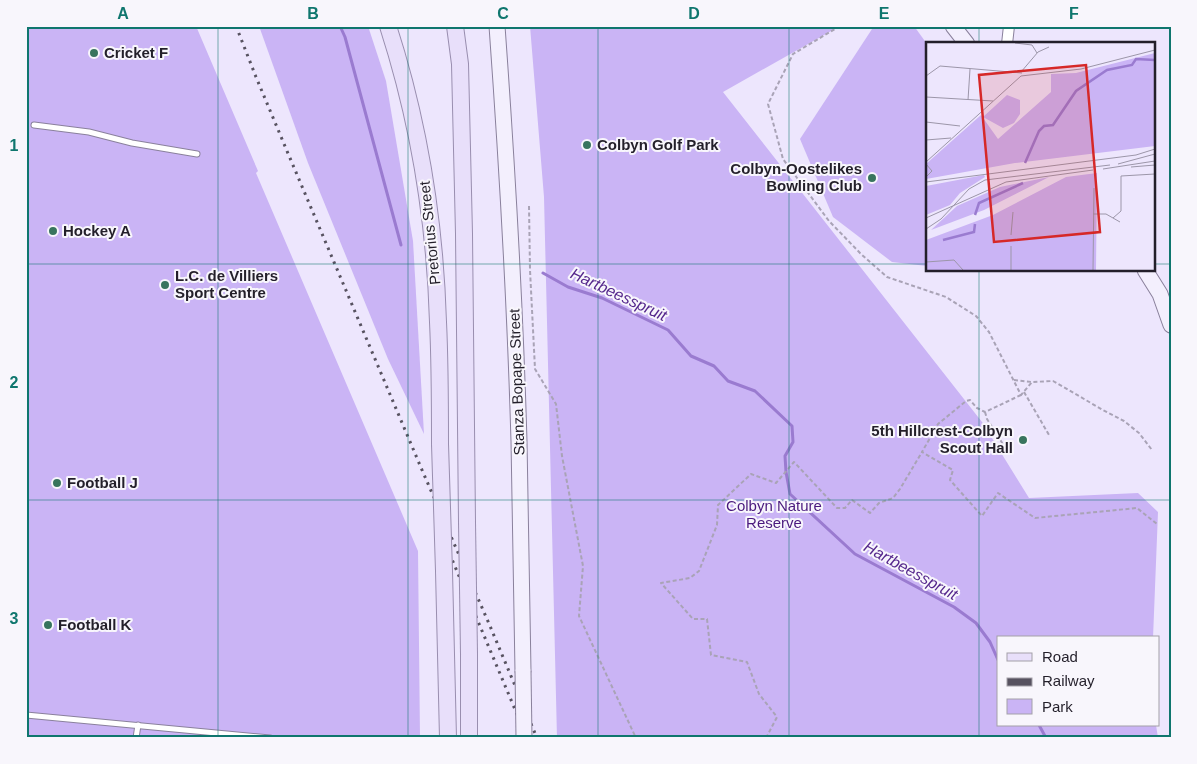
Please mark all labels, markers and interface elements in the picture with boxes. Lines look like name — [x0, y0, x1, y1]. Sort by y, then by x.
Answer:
text: A — [117, 5, 129, 22]
text: B — [307, 5, 319, 22]
text: C — [497, 5, 509, 22]
text: D — [688, 5, 700, 22]
text: E — [879, 5, 890, 22]
text: F — [1069, 5, 1079, 22]
inset map — [926, 42, 1154, 271]
place label: Cricket F — [104, 44, 168, 61]
marker: Cricket F — [88, 47, 100, 59]
place label: Colbyn Golf Park — [597, 136, 719, 153]
text: 1 — [10, 137, 19, 154]
marker: Colbyn Golf Park — [581, 139, 593, 151]
place label: Colbyn-Oostelikes Bowling Club — [730, 160, 862, 194]
marker: Colbyn-Oostelikes Bowling Club — [866, 172, 878, 184]
street label: Pretorius Street — [416, 180, 443, 286]
place label: Hockey A — [63, 222, 131, 239]
marker: Hockey A — [47, 225, 59, 237]
water label: Hartbeesspruit — [568, 265, 670, 324]
place label: L.C. de Villiers Sport Centre — [175, 267, 278, 301]
marker: L.C. de Villiers Sport Centre — [159, 279, 171, 291]
street label: Stanza Bopape Street — [505, 308, 528, 456]
text: 2 — [10, 374, 19, 391]
place label: 5th Hillcrest-Colbyn Scout Hall — [871, 422, 1013, 456]
marker: 5th Hillcrest-Colbyn Scout Hall — [1017, 434, 1029, 446]
place label: Football J — [67, 474, 138, 491]
marker: Football J — [51, 477, 63, 489]
park label: Colbyn Nature Reserve — [726, 497, 822, 531]
water label: Hartbeesspruit — [861, 538, 961, 603]
text: 3 — [10, 610, 19, 627]
place label: Football K — [58, 616, 131, 633]
marker: Football K — [42, 619, 54, 631]
legend — [997, 636, 1160, 726]
text: Road — [1042, 648, 1078, 665]
text: Railway — [1042, 672, 1095, 689]
text: Park — [1042, 698, 1073, 715]

